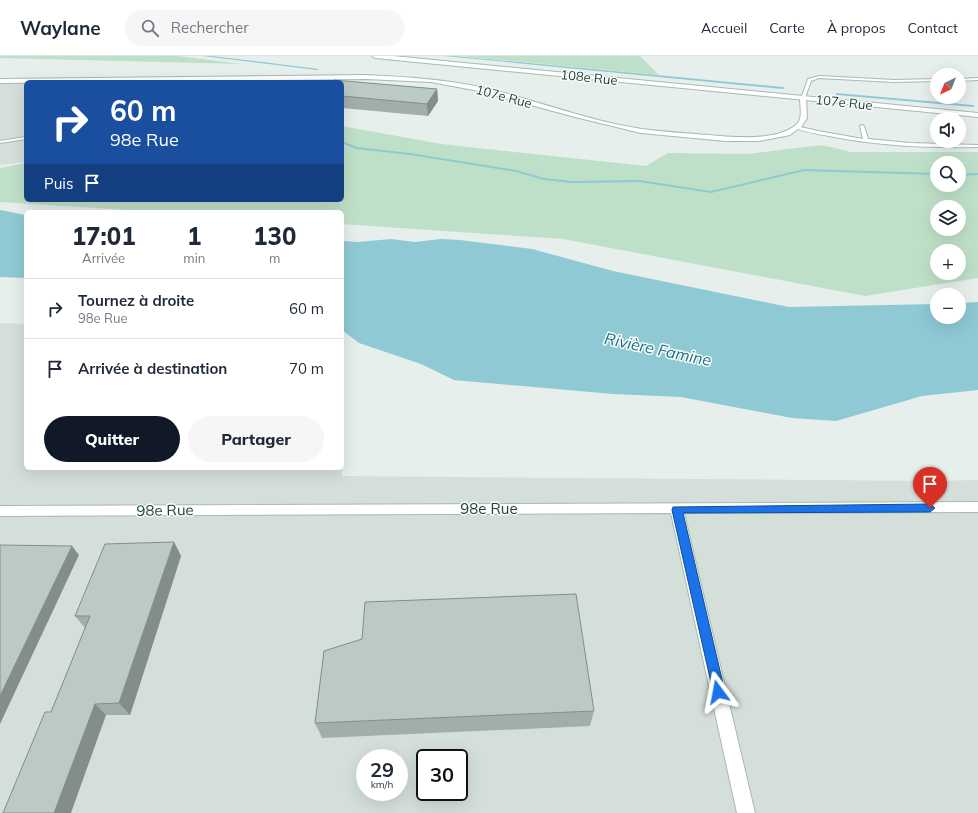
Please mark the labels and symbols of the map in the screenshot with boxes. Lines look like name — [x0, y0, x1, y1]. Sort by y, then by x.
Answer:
street label: 108e Rue — [560, 66, 618, 88]
north arrow — [930, 68, 966, 104]
street label: 107e Rue — [474, 81, 534, 111]
street label: 107e Rue — [815, 91, 873, 113]
water label: Rivière Famine — [603, 328, 714, 370]
pin — [913, 467, 947, 508]
street label: 98e Rue — [460, 499, 518, 518]
street label: 98e Rue — [136, 500, 194, 520]
position arrow — [697, 671, 739, 713]
speed limit sign: 30 — [416, 749, 468, 801]

